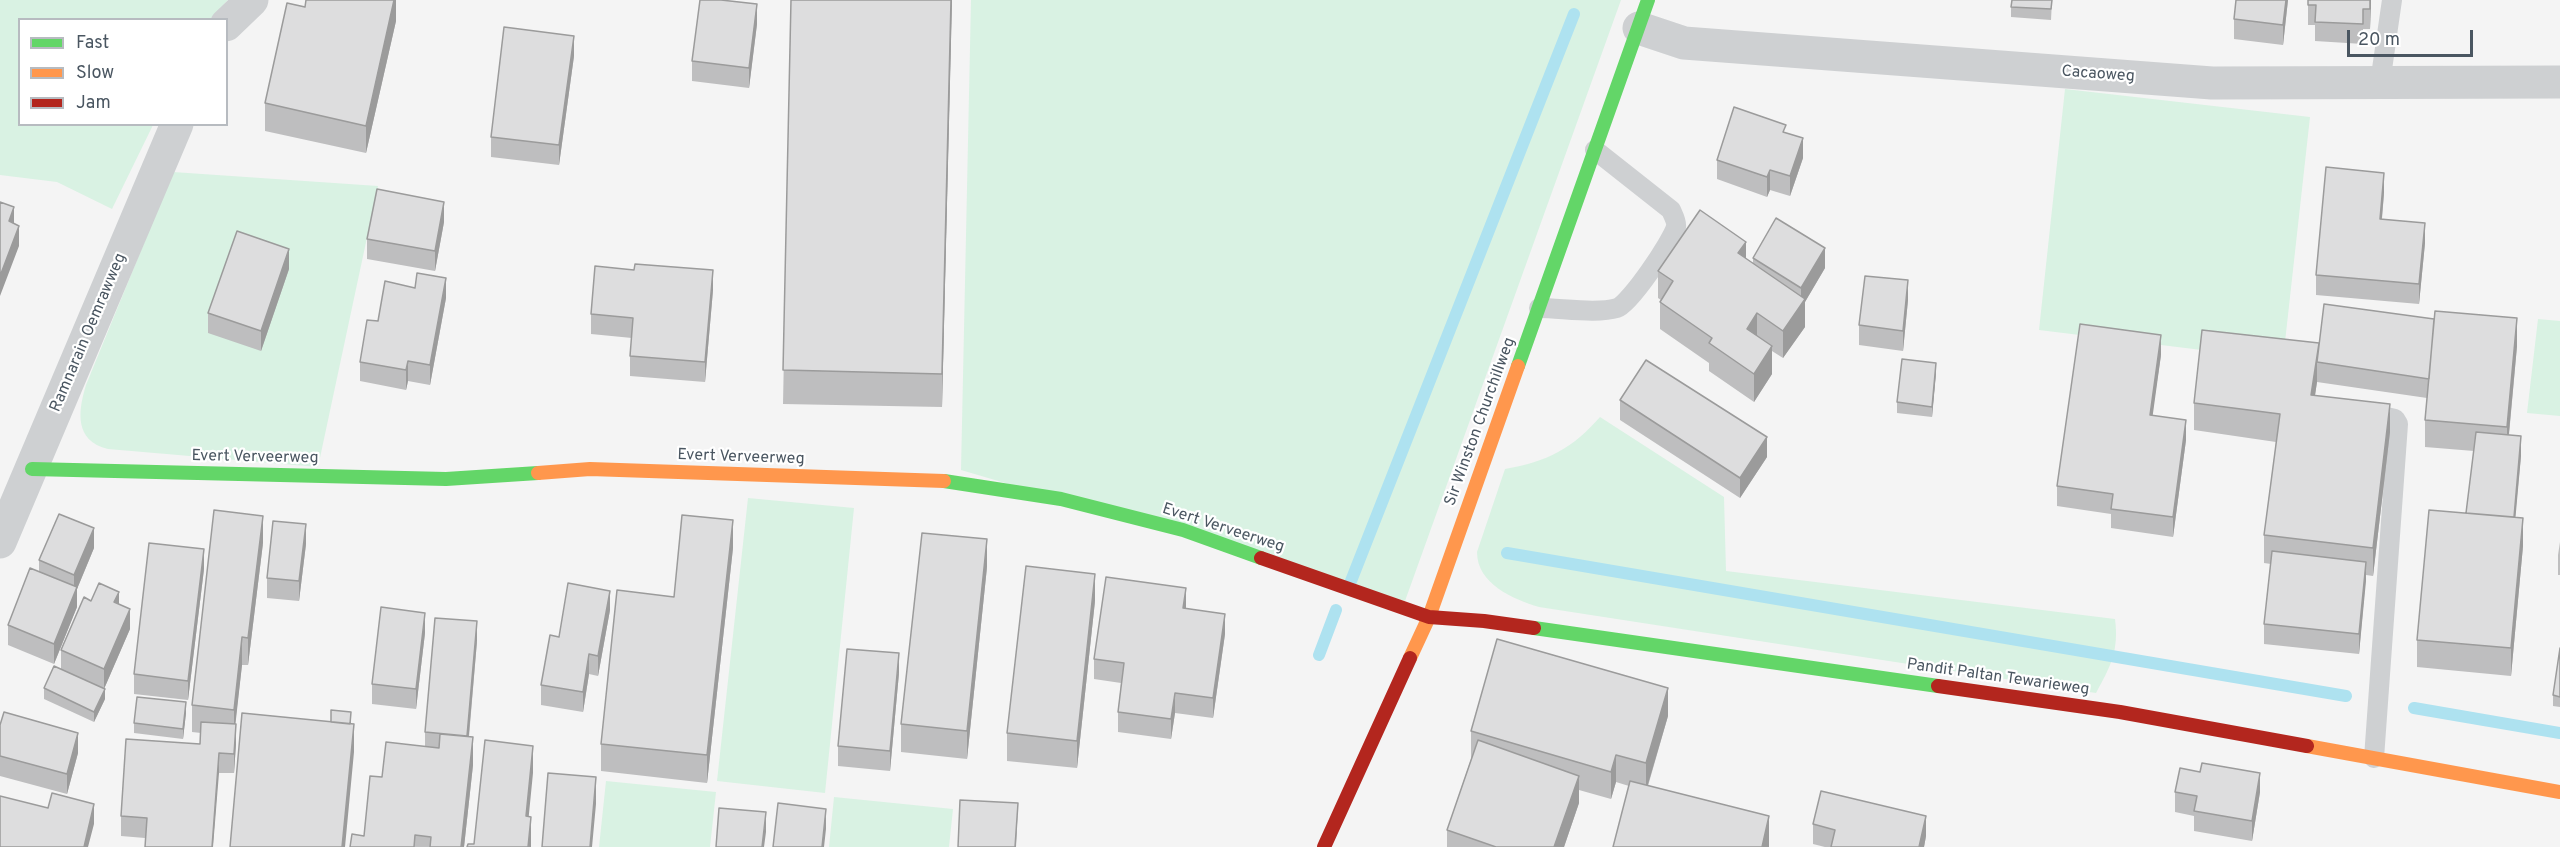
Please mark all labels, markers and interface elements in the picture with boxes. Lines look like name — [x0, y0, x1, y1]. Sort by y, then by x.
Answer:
legend — [18, 18, 228, 126]
scale bar — [2350, 18, 2476, 56]
text: 20 m — [2358, 29, 2400, 52]
text: Fast — [76, 32, 109, 55]
text: Slow — [76, 62, 114, 85]
street label: Cacaoweg — [2061, 63, 2135, 87]
text: Jam — [76, 92, 111, 115]
street label: Ramnarain Oemrawweg — [47, 251, 131, 415]
street label: Sir Winston Churchillweg — [1442, 335, 1520, 509]
street label: Evert Verveerweg — [677, 446, 805, 470]
street label: Evert Verveerweg — [191, 447, 319, 469]
street label: Evert Verveerweg — [1160, 500, 1286, 558]
street label: Pandit Paltan Tewarieweg — [1905, 656, 2091, 700]

